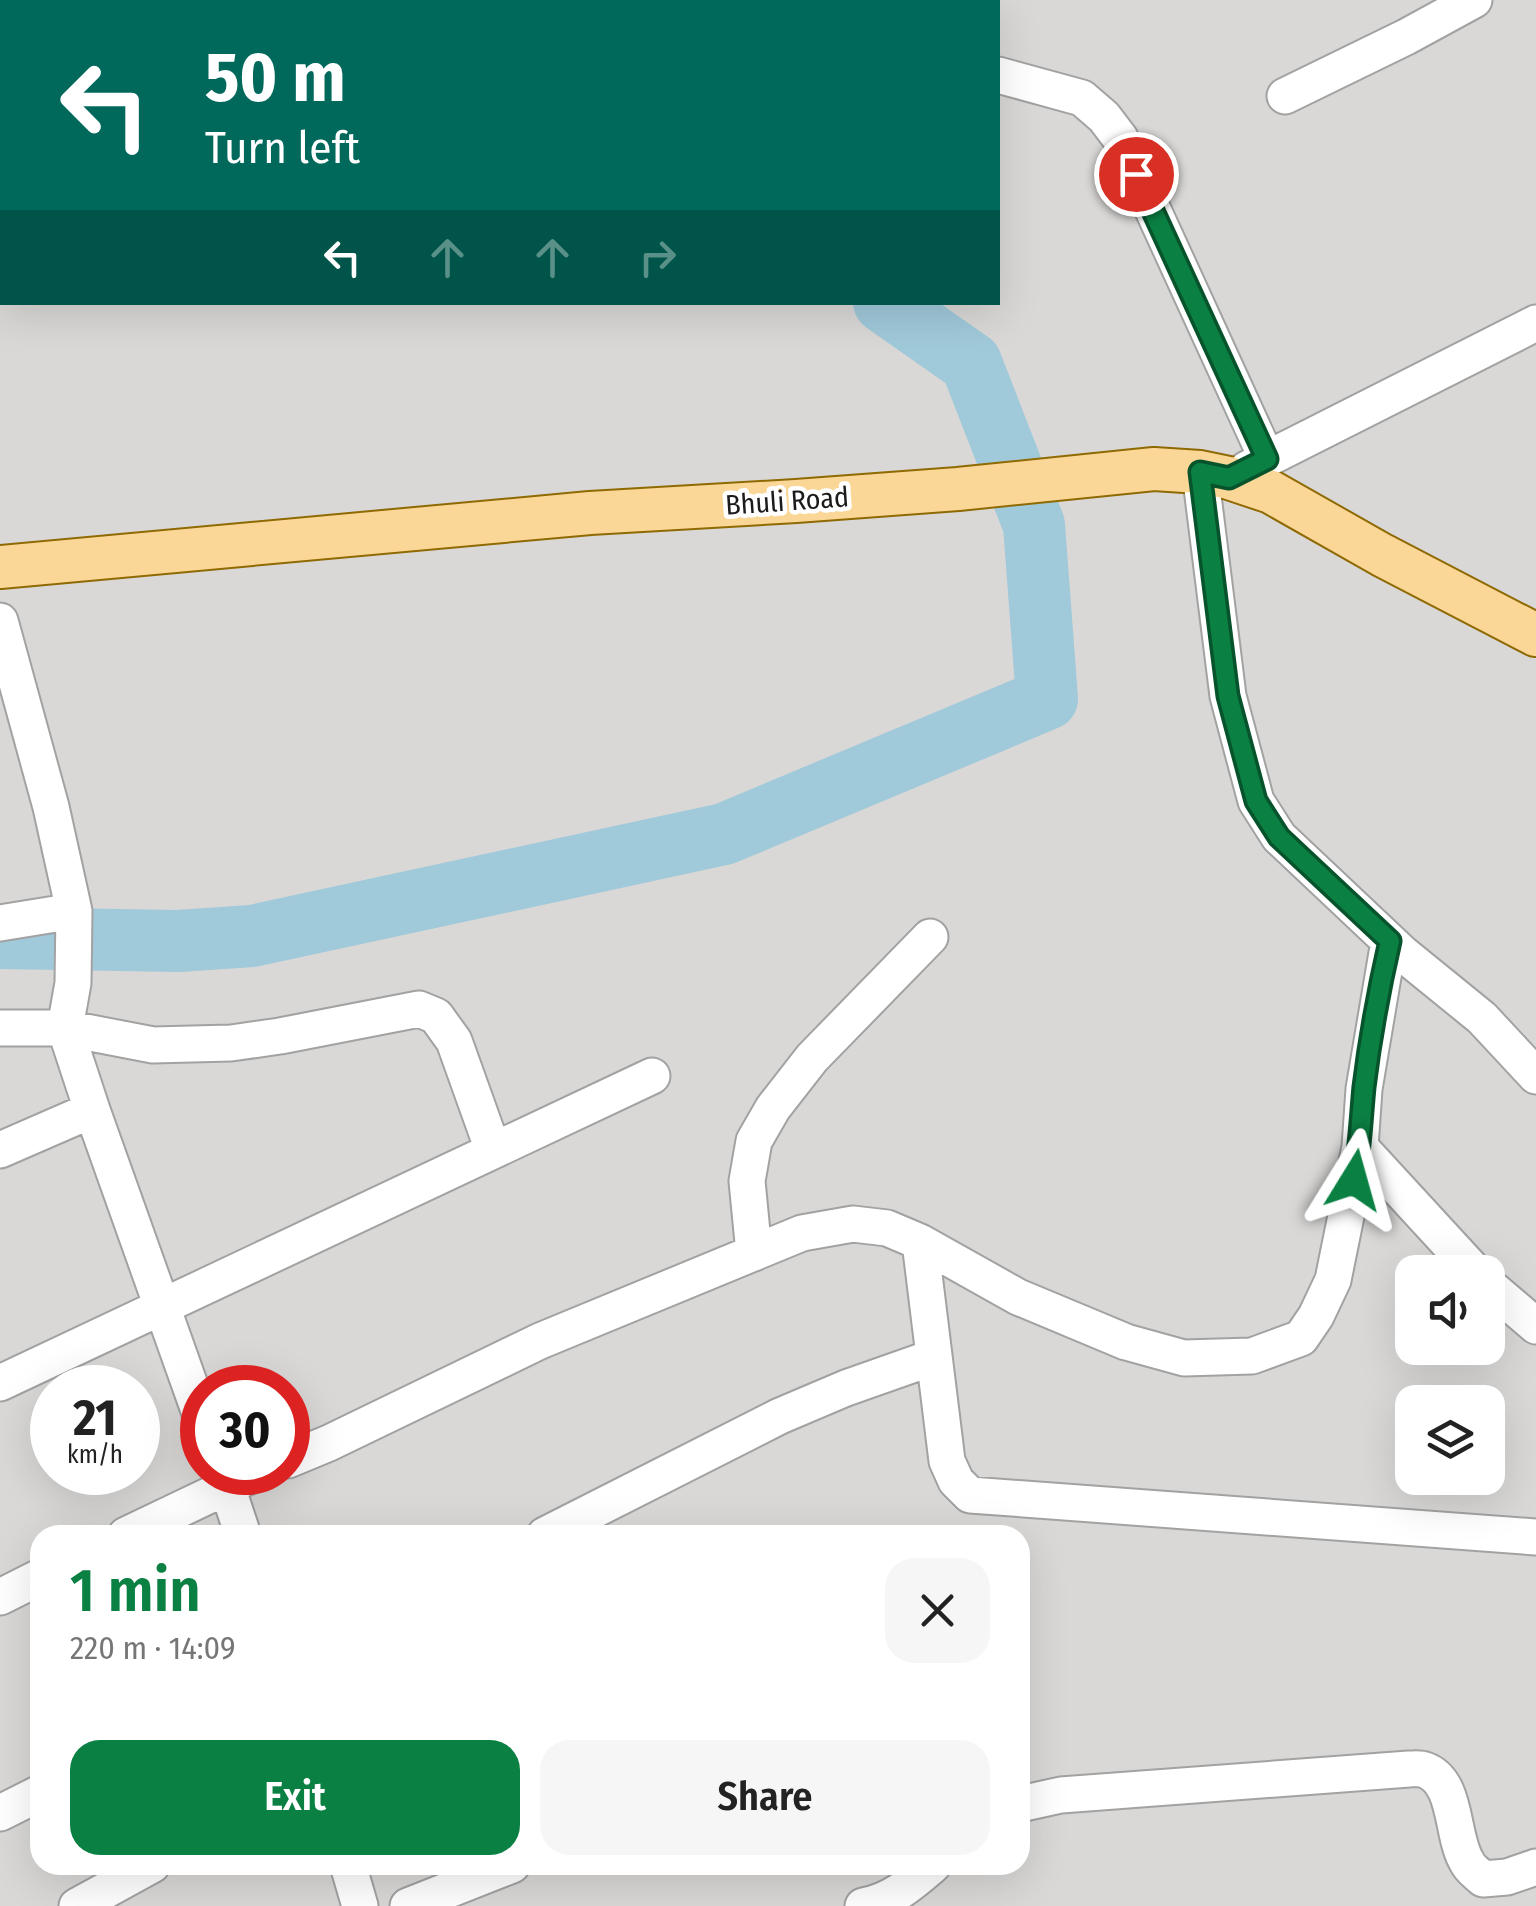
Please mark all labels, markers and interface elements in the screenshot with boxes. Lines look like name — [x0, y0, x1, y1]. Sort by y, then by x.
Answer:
text: 50 m — [205, 36, 346, 120]
icon: left — [40, 40, 170, 170]
text: Turn left — [205, 121, 360, 175]
pin — [1094, 132, 1179, 217]
icon: arrive — [1109, 147, 1164, 202]
icon: left — [315, 230, 370, 285]
icon: ahead — [420, 230, 475, 285]
icon: ahead — [525, 230, 580, 285]
icon: right — [630, 230, 685, 285]
street label: Bhuli Road — [724, 480, 850, 522]
position arrow — [1302, 1128, 1406, 1232]
map controls — [1395, 1255, 1505, 1495]
button: sound — [1395, 1255, 1505, 1365]
speed limit sign: 30 — [180, 1365, 310, 1495]
button: layers — [1395, 1385, 1505, 1495]
text: 21 — [73, 1388, 117, 1448]
text: km/h — [67, 1440, 123, 1470]
text: 1 min — [70, 1555, 201, 1627]
button: close — [885, 1558, 990, 1663]
text: 220 m · 14:09 — [70, 1629, 236, 1667]
button: Exit — [70, 1740, 520, 1855]
button: Share — [540, 1740, 990, 1855]

